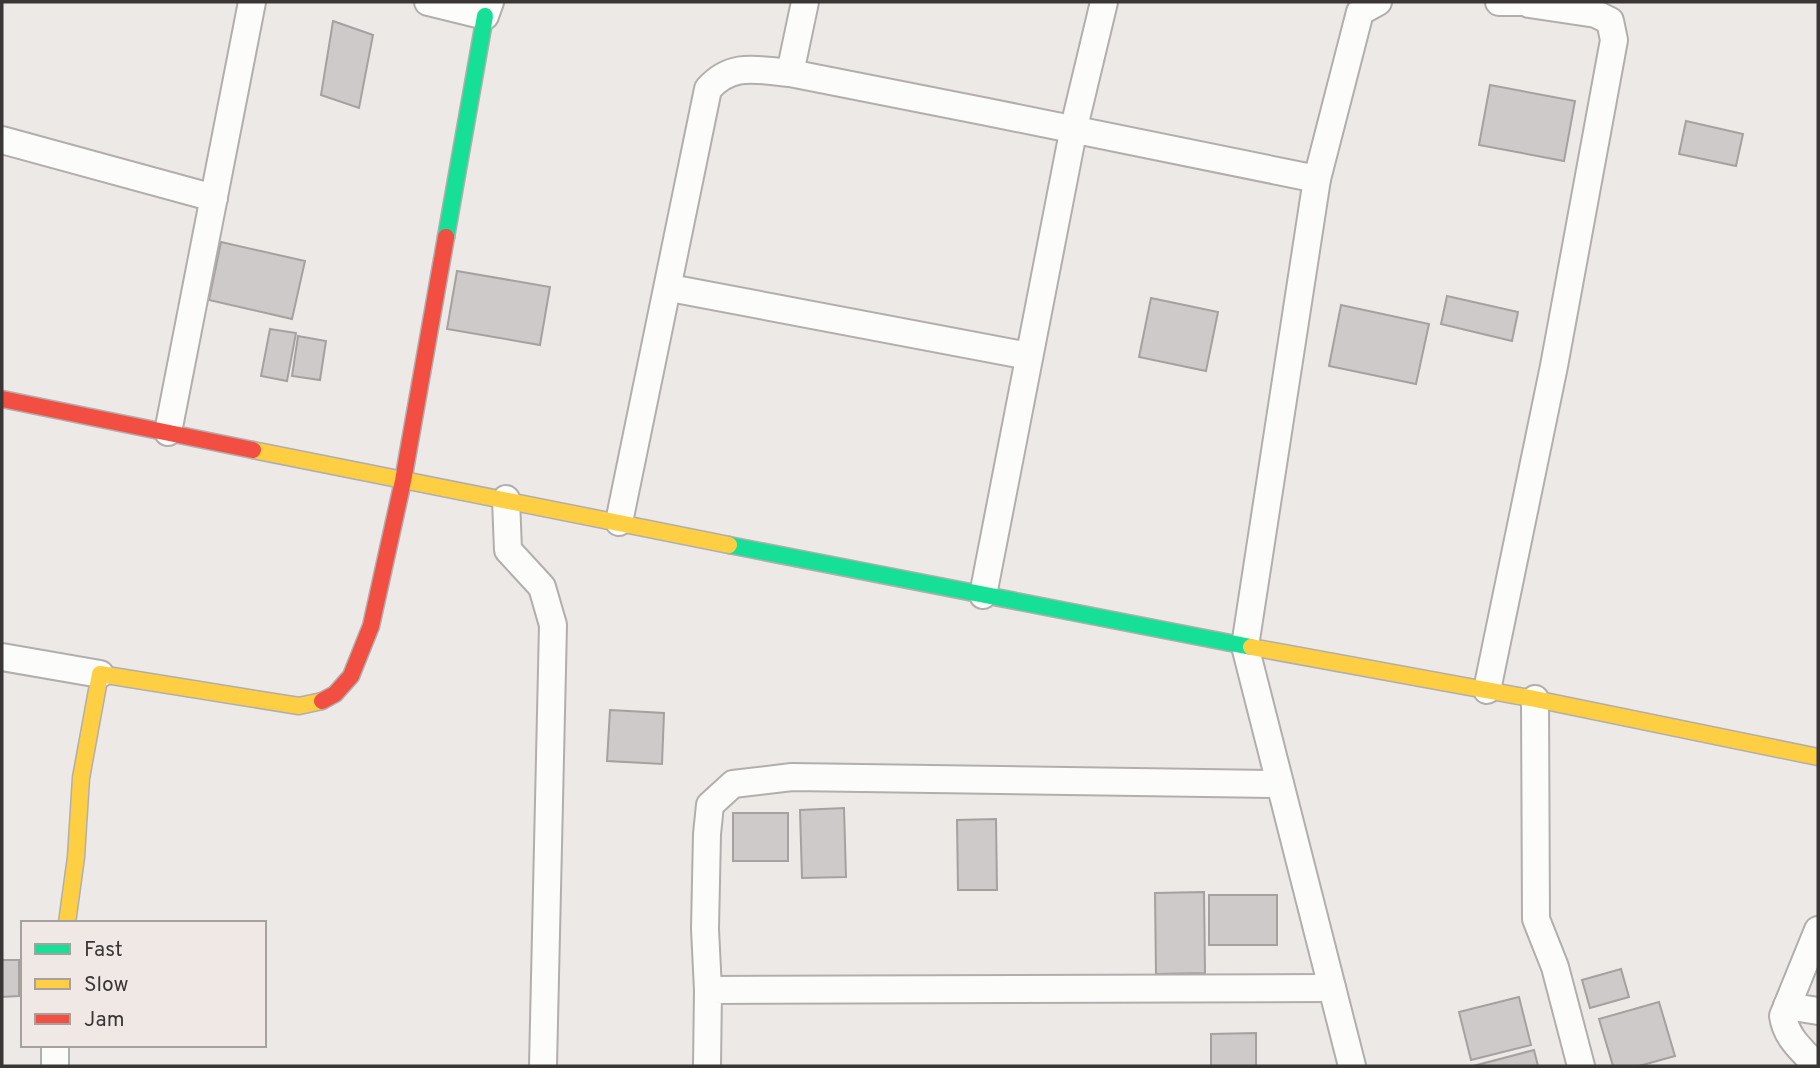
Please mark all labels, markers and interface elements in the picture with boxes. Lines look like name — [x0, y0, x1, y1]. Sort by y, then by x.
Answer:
legend — [21, 921, 266, 1047]
text: Fast — [84, 937, 123, 964]
text: Slow — [84, 972, 129, 999]
text: Jam — [84, 1007, 125, 1034]

